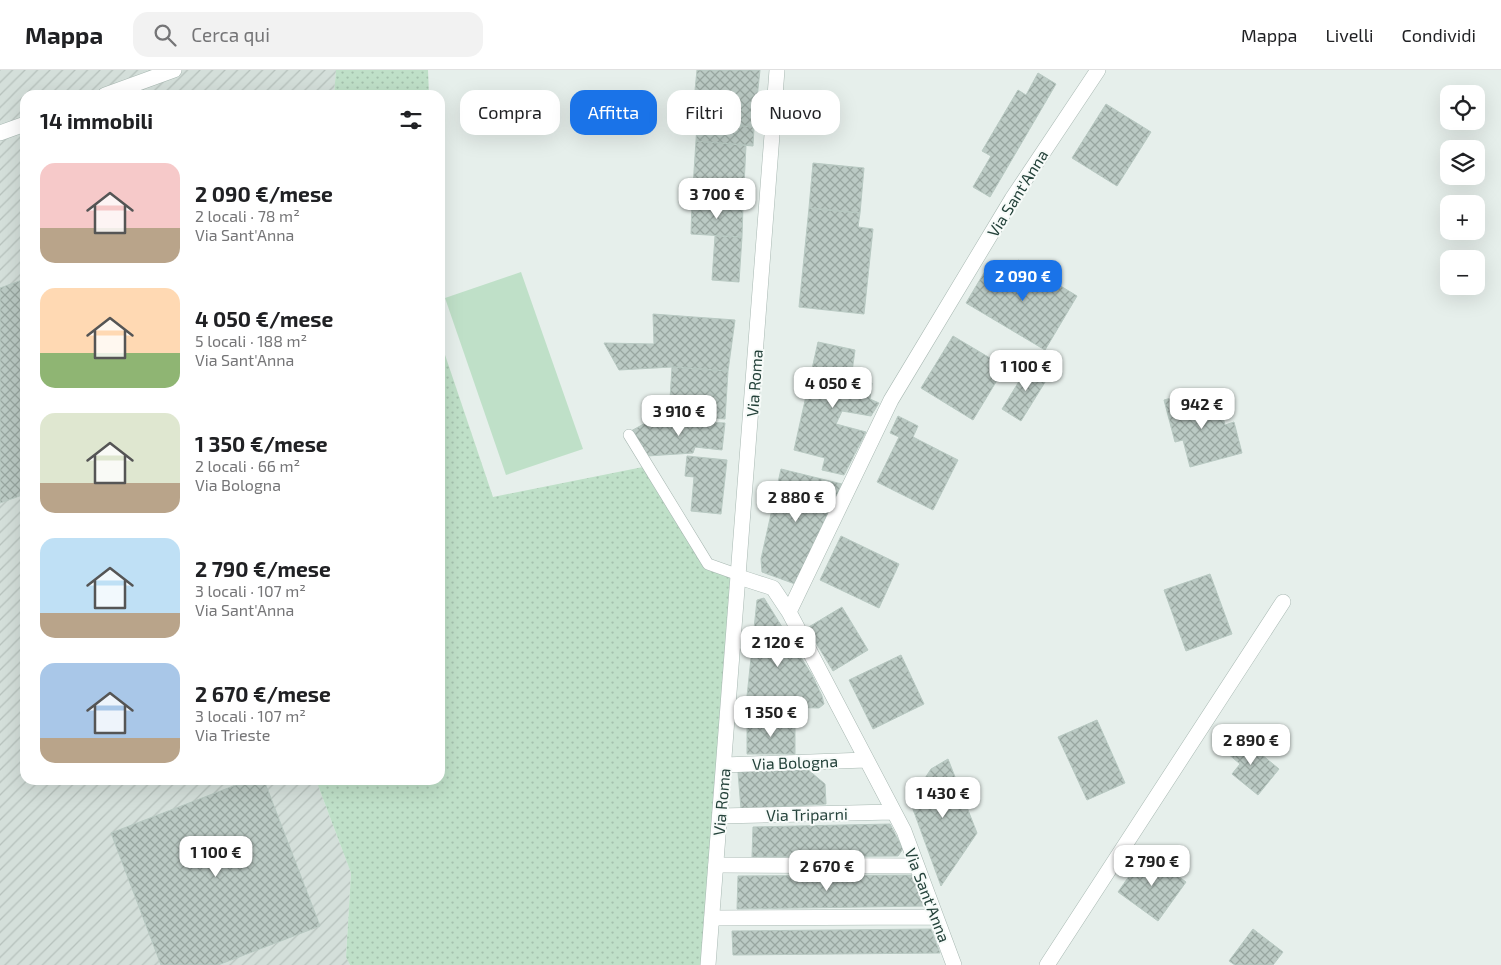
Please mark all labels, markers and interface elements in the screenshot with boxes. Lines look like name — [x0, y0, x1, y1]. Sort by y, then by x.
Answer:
search box — [133, 12, 483, 57]
text: Mappa — [25, 20, 103, 49]
icon: search — [151, 21, 179, 49]
text: Cerca qui — [191, 23, 270, 46]
text: Mappa — [1241, 24, 1298, 46]
text: Livelli — [1326, 24, 1373, 46]
text: Condividi — [1401, 24, 1476, 46]
map controls — [1440, 85, 1485, 295]
button: locate — [1440, 85, 1485, 130]
chip: Compra — [460, 90, 560, 135]
chip: Affitta — [570, 90, 657, 135]
chip: Filtri — [667, 90, 741, 135]
chip: Nuovo — [751, 90, 840, 135]
icon: filters — [397, 106, 425, 134]
text: 14 immobili — [40, 108, 153, 133]
button: layers — [1440, 140, 1485, 185]
street label: Via Sant'Anna — [983, 146, 1051, 240]
pin: 3 700 € — [671, 178, 763, 220]
text: 2 090 €/mese — [195, 181, 333, 206]
icon: home — [80, 183, 140, 243]
text: 3 700 € — [690, 184, 744, 203]
button: + — [1440, 195, 1485, 240]
text: 2 locali · 78 m² — [195, 206, 300, 225]
text: Via Sant'Anna — [195, 225, 294, 244]
button: − — [1440, 250, 1485, 295]
pin: 2 090 € — [977, 260, 1069, 302]
text: 2 090 € — [995, 266, 1051, 285]
text: 4 050 €/mese — [195, 306, 333, 331]
icon: home — [80, 308, 140, 368]
text: 5 locali · 188 m² — [195, 331, 307, 350]
street label: Via Roma — [742, 349, 766, 417]
text: Via Sant'Anna — [195, 350, 294, 369]
pin: 1 100 € — [980, 350, 1072, 392]
text: 1 100 € — [1000, 356, 1052, 375]
pin: 4 050 € — [787, 366, 879, 409]
text: 4 050 € — [805, 373, 861, 392]
pin: 942 € — [1167, 388, 1237, 430]
pin: 3 910 € — [633, 394, 725, 437]
text: 942 € — [1181, 394, 1223, 413]
text: 3 910 € — [653, 401, 705, 420]
text: 1 350 €/mese — [195, 431, 328, 456]
icon: home — [80, 433, 140, 493]
text: 2 locali · 66 m² — [195, 456, 300, 475]
text: Via Bologna — [195, 475, 281, 494]
pin: 2 880 € — [750, 480, 842, 523]
text: 2 880 € — [768, 487, 824, 506]
text: 2 790 €/mese — [195, 556, 331, 581]
icon: home — [80, 558, 140, 618]
text: 3 locali · 107 m² — [195, 581, 306, 600]
text: Via Sant'Anna — [195, 600, 294, 619]
pin: 2 120 € — [732, 626, 824, 668]
text: 2 120 € — [752, 632, 804, 651]
text: 2 670 €/mese — [195, 681, 331, 706]
icon: home — [80, 683, 140, 743]
pin: 1 350 € — [725, 696, 817, 738]
text: 1 350 € — [745, 702, 797, 721]
text: 3 locali · 107 m² — [195, 706, 306, 725]
pin: 2 890 € — [1205, 724, 1297, 766]
text: Via Trieste — [195, 725, 270, 744]
text: 2 890 € — [1223, 730, 1279, 749]
street label: Via Bologna — [752, 751, 838, 773]
street label: Via Roma — [709, 767, 733, 837]
pin: 1 430 € — [897, 776, 989, 819]
text: 1 430 € — [916, 783, 970, 802]
street label: Via Triparni — [766, 804, 848, 824]
pin: 1 100 € — [170, 836, 262, 878]
text: 1 100 € — [190, 842, 242, 861]
pin: 2 790 € — [1106, 844, 1198, 887]
street label: Via Sant'Anna — [901, 845, 955, 945]
pin: 2 670 € — [781, 850, 873, 892]
text: 2 790 € — [1125, 851, 1179, 870]
text: 2 670 € — [800, 856, 854, 875]

